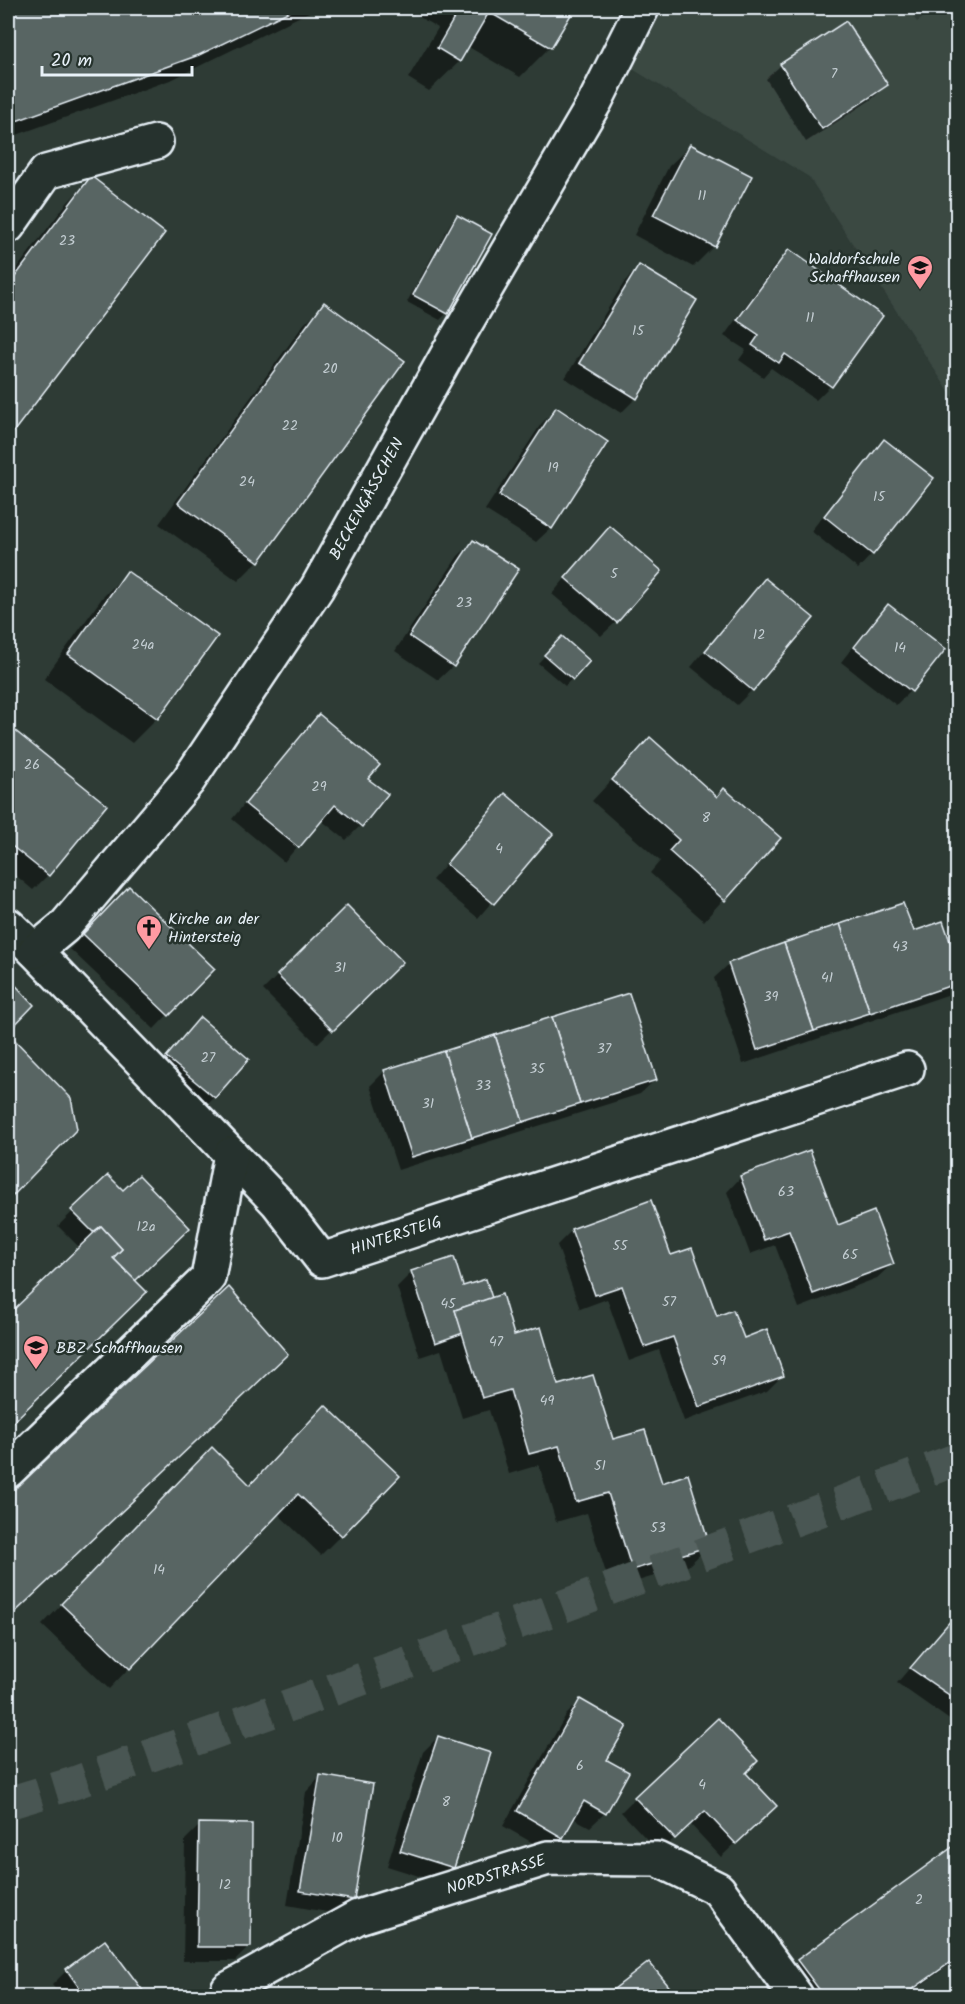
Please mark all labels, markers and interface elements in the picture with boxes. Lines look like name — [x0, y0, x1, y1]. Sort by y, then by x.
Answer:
scale bar — [42, 39, 192, 77]
text: 20 m — [51, 47, 92, 76]
house number: 7 — [831, 63, 838, 85]
house number: 11 — [698, 185, 706, 207]
house number: 23 — [59, 230, 75, 252]
place label: Waldorfschule Schaffhausen — [808, 247, 900, 290]
school or university icon: Waldorfschule Schaffhausen — [905, 253, 935, 291]
house number: 11 — [806, 307, 814, 329]
house number: 15 — [632, 320, 645, 342]
house number: 20 — [322, 358, 338, 380]
house number: 22 — [282, 415, 298, 437]
street label: BECKENGÄSSCHEN — [323, 433, 411, 564]
house number: 19 — [547, 457, 559, 479]
house number: 24 — [239, 471, 255, 493]
house number: 15 — [873, 486, 886, 508]
house number: 5 — [610, 563, 619, 585]
house number: 23 — [456, 592, 472, 614]
house number: 12 — [753, 624, 765, 646]
house number: 24a — [132, 634, 154, 656]
house number: 14 — [894, 637, 906, 659]
house number: 26 — [24, 754, 40, 776]
house number: 29 — [312, 776, 327, 798]
house number: 8 — [702, 807, 711, 829]
house number: 4 — [495, 838, 503, 860]
place label: Kirche an der Hintersteig — [168, 907, 261, 950]
church icon: Kirche an der Hintersteig — [134, 913, 164, 951]
house number: 43 — [892, 936, 908, 958]
house number: 31 — [334, 957, 346, 979]
house number: 41 — [821, 967, 833, 989]
house number: 39 — [764, 986, 779, 1008]
house number: 37 — [597, 1038, 612, 1060]
house number: 27 — [201, 1047, 216, 1069]
house number: 35 — [529, 1058, 546, 1080]
house number: 33 — [475, 1075, 491, 1097]
house number: 31 — [422, 1093, 434, 1115]
house number: 63 — [778, 1181, 794, 1203]
street label: HINTERSTEIG — [347, 1209, 445, 1263]
house number: 12a — [136, 1216, 156, 1238]
house number: 55 — [612, 1235, 629, 1257]
house number: 65 — [842, 1244, 859, 1266]
house number: 57 — [662, 1291, 677, 1313]
house number: 45 — [440, 1293, 457, 1315]
house number: 47 — [489, 1331, 504, 1353]
school or university icon: BBZ Schaffhausen — [21, 1333, 51, 1371]
place label: BBZ Schaffhausen — [56, 1336, 183, 1361]
house number: 59 — [712, 1350, 726, 1372]
house number: 49 — [540, 1390, 554, 1412]
house number: 51 — [594, 1455, 606, 1477]
house number: 53 — [650, 1517, 666, 1539]
house number: 14 — [153, 1559, 165, 1581]
house number: 6 — [576, 1755, 584, 1777]
house number: 4 — [698, 1774, 706, 1796]
house number: 8 — [442, 1791, 451, 1813]
house number: 10 — [331, 1827, 343, 1849]
street label: NORDSTRASSE — [443, 1848, 549, 1902]
house number: 12 — [219, 1874, 231, 1896]
house number: 2 — [915, 1889, 923, 1911]

